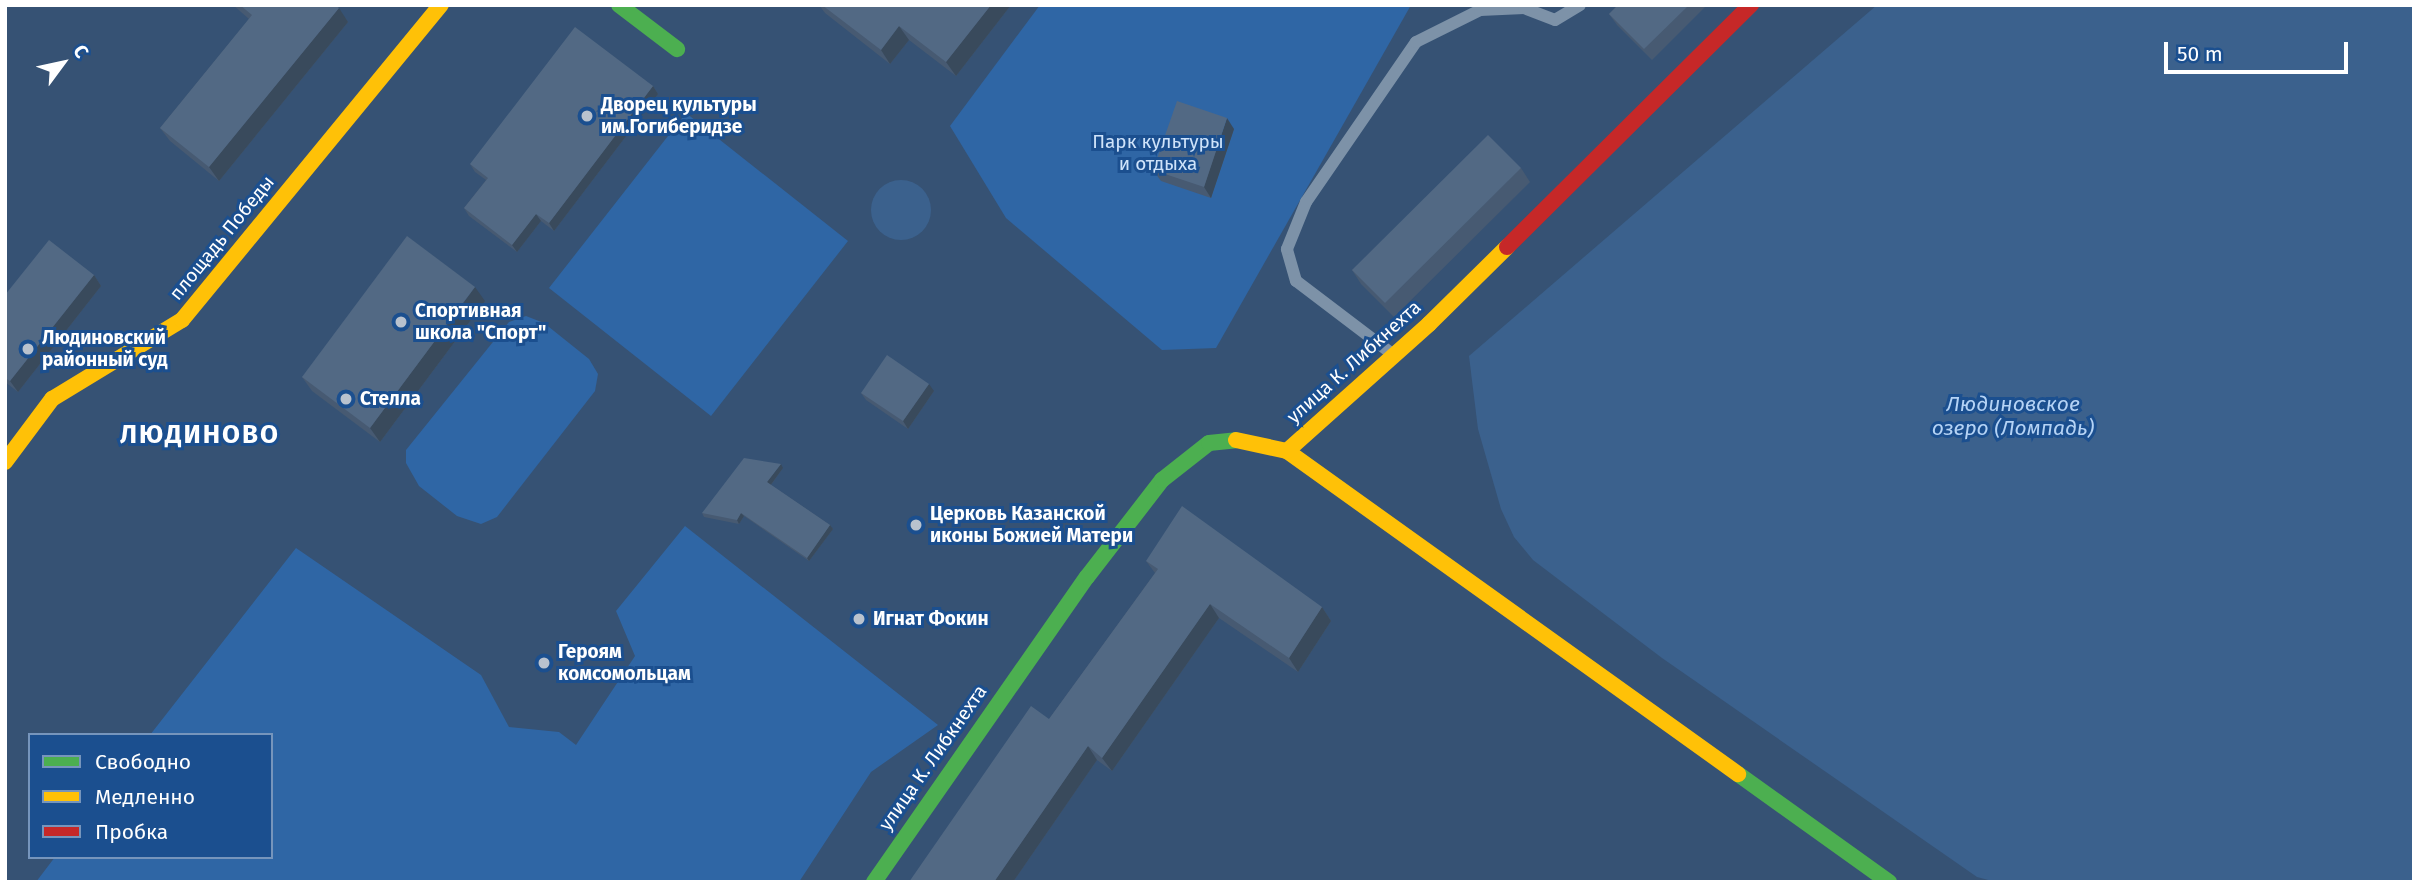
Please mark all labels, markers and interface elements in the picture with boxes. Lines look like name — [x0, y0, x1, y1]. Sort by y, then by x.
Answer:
north arrow — [28, 28, 98, 98]
scale bar — [2167, 28, 2351, 72]
text: С — [68, 40, 94, 62]
text: 50 m — [2177, 41, 2223, 67]
place label: Дворец культуры им.Гогиберидзе — [601, 94, 757, 138]
marker: Дворец культуры им.Гогиберидзе — [579, 108, 595, 124]
park label: Парк культуры и отдыха — [1092, 131, 1224, 175]
street label: площадь Победы — [165, 171, 279, 305]
street label: улица К. Либкнехта — [1282, 296, 1426, 428]
place label: Спортивная школа "Спорт" — [415, 300, 546, 344]
marker: Спортивная школа "Спорт" — [393, 314, 409, 330]
place label: Людиновский районный суд — [42, 327, 168, 371]
marker: Людиновский районный суд — [20, 341, 36, 357]
place label: Стелла — [360, 388, 421, 410]
marker: Стелла — [338, 391, 354, 407]
water label: Людиновское озеро (Ломпадь) — [1932, 391, 2094, 441]
district label: ЛЮДИНОВО — [121, 419, 279, 451]
place label: Церковь Казанской иконы Божией Матери — [930, 503, 1133, 547]
marker: Церковь Казанской иконы Божией Матери — [908, 517, 924, 533]
place label: Игнат Фокин — [873, 608, 989, 630]
marker: Игнат Фокин — [851, 611, 867, 627]
place label: Героям комсомольцам — [558, 641, 691, 685]
marker: Героям комсомольцам — [536, 655, 552, 671]
street label: улица К. Либкнехта — [874, 681, 992, 835]
legend — [28, 733, 273, 859]
text: Свободно — [95, 749, 191, 775]
text: Медленно — [95, 784, 195, 810]
text: Пробка — [95, 819, 168, 845]

